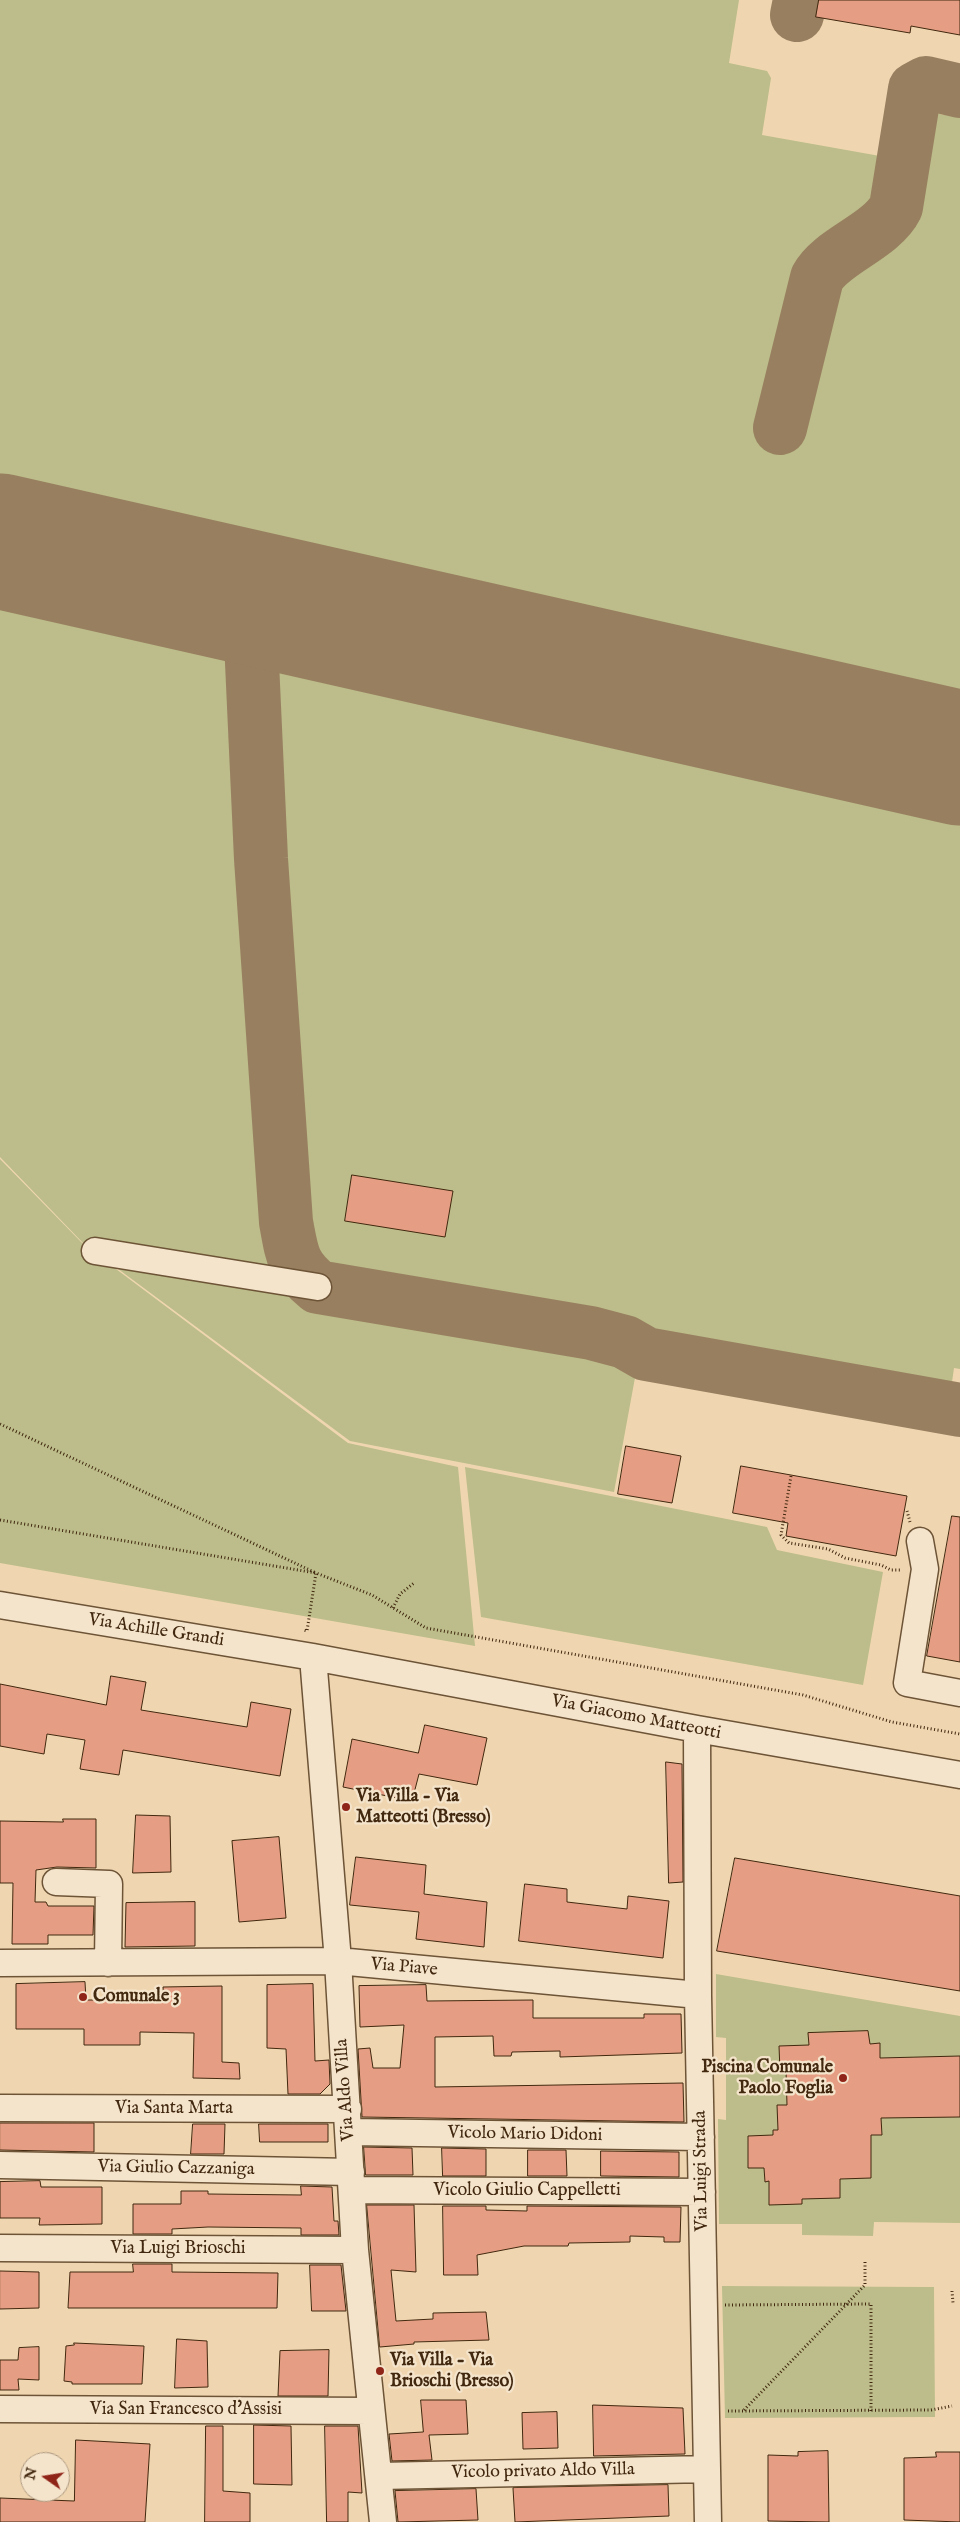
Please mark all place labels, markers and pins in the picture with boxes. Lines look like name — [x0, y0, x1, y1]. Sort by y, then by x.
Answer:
place label: Via Villa - Via Matteotti (Bresso) — [356, 1786, 490, 1828]
marker: Via Villa - Via Matteotti (Bresso) — [340, 1801, 352, 1813]
place label: Comunale 3 — [93, 1986, 180, 2008]
marker: Comunale 3 — [77, 1991, 89, 2003]
place label: Piscina Comunale Paolo Foglia — [701, 2057, 833, 2100]
marker: Piscina Comunale Paolo Foglia — [837, 2072, 849, 2084]
place label: Via Villa - Via Brioschi (Bresso) — [390, 2350, 514, 2392]
marker: Via Villa - Via Brioschi (Bresso) — [374, 2365, 386, 2377]

